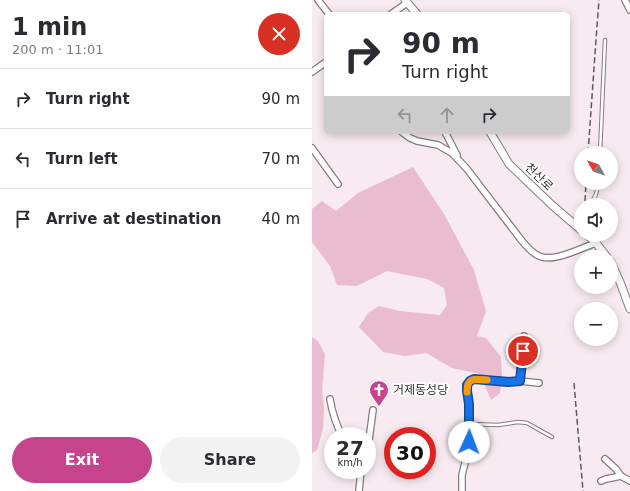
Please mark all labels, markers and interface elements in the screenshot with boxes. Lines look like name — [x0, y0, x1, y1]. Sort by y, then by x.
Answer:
text: 1 min — [12, 13, 87, 41]
button: close — [258, 13, 300, 55]
text: 90 m — [402, 27, 480, 60]
icon: right — [336, 28, 388, 80]
text: 200 m · 11:01 — [12, 42, 103, 57]
text: Turn right — [402, 61, 488, 82]
icon: right — [12, 88, 34, 110]
text: Turn right — [46, 90, 130, 108]
text: 90 m — [262, 90, 300, 108]
icon: left — [394, 104, 416, 126]
icon: ahead — [436, 104, 458, 126]
icon: right — [478, 104, 500, 126]
north arrow — [574, 146, 618, 190]
map controls — [574, 146, 618, 346]
icon: left — [12, 148, 34, 170]
text: Turn left — [46, 150, 118, 168]
text: 70 m — [262, 150, 300, 168]
street label: 천산로 — [522, 160, 556, 194]
button: sound — [574, 198, 618, 242]
icon: arrive — [12, 208, 34, 230]
text: Arrive at destination — [46, 210, 221, 228]
text: 40 m — [262, 210, 300, 228]
button: + — [574, 250, 618, 294]
button: − — [574, 302, 618, 346]
pin — [506, 334, 540, 368]
icon: arrive — [512, 340, 534, 362]
church icon: 거제동성당 — [368, 379, 390, 407]
place label: 거제동성당 — [393, 383, 448, 397]
position arrow — [448, 421, 490, 463]
speed limit sign: 30 — [384, 427, 436, 479]
text: 27 — [336, 436, 364, 460]
button: Exit — [12, 437, 152, 483]
button: Share — [160, 437, 300, 483]
text: km/h — [337, 457, 363, 468]

